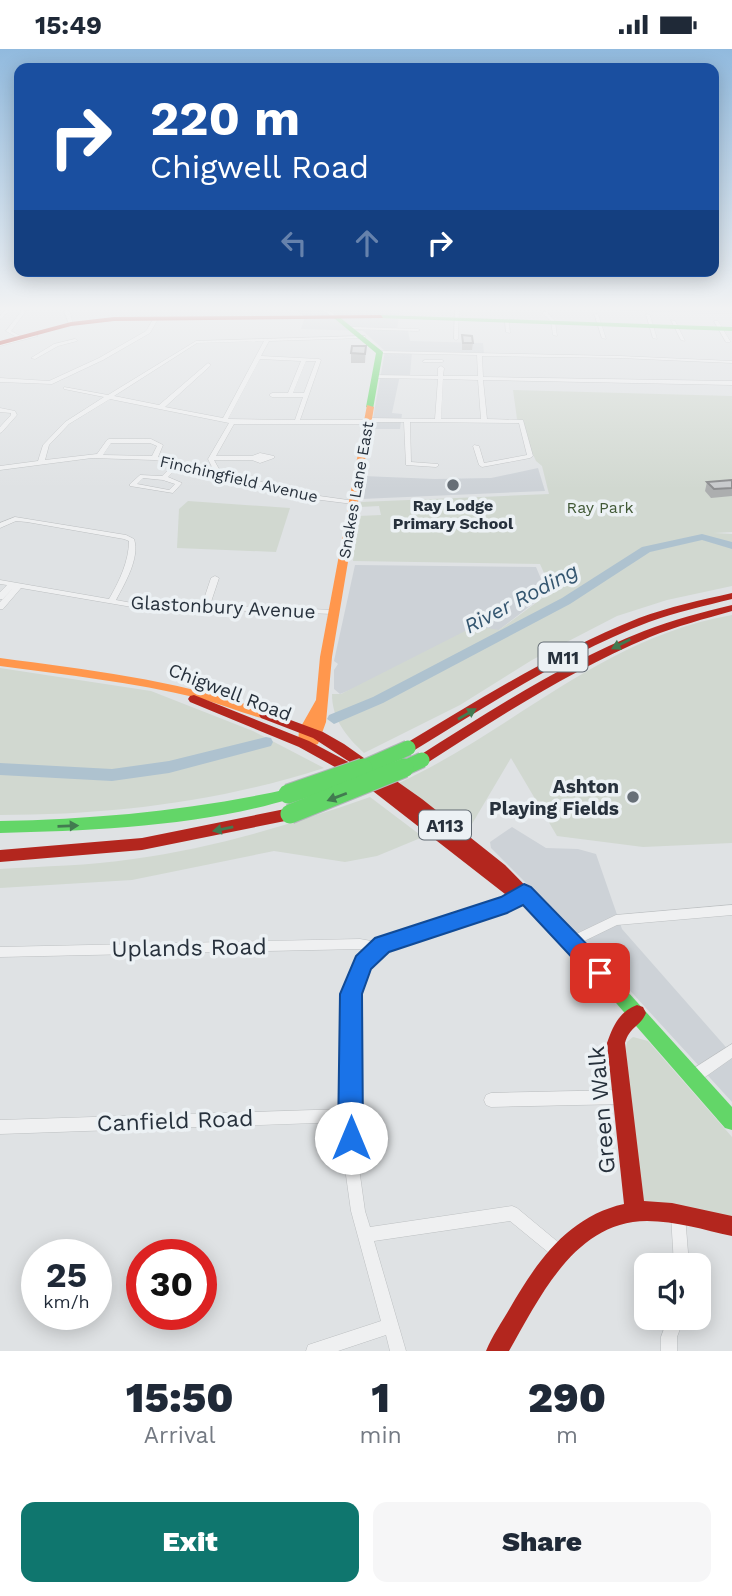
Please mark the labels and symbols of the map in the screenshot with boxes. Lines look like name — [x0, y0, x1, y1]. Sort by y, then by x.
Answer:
street label: Snakes Lane East — [335, 420, 377, 560]
street label: Finchingfield Avenue — [158, 452, 320, 506]
marker: Ray Lodge Primary School — [445, 477, 461, 493]
place label: Ray Lodge Primary School — [393, 496, 514, 533]
park label: Ray Park — [567, 498, 633, 517]
water label: River Roding — [460, 557, 582, 639]
street label: Glastonbury Avenue — [130, 591, 316, 623]
one-way arrow — [611, 639, 631, 650]
road number: M11 — [538, 643, 588, 671]
street label: Chigwell Road — [165, 658, 295, 726]
one-way arrow — [458, 708, 477, 720]
place label: Ashton Playing Fields — [489, 775, 619, 820]
marker: Ashton Playing Fields — [625, 789, 641, 805]
one-way arrow — [327, 792, 348, 803]
road number: A113 — [419, 811, 471, 839]
one-way arrow — [57, 821, 79, 832]
one-way arrow — [212, 824, 234, 835]
street label: Uplands Road — [111, 933, 267, 963]
pin — [570, 943, 630, 1003]
street label: Green Walk — [583, 1045, 621, 1175]
position arrow — [314, 1101, 388, 1175]
street label: Canfield Road — [96, 1105, 254, 1137]
speed limit sign: 30 — [126, 1239, 217, 1330]

